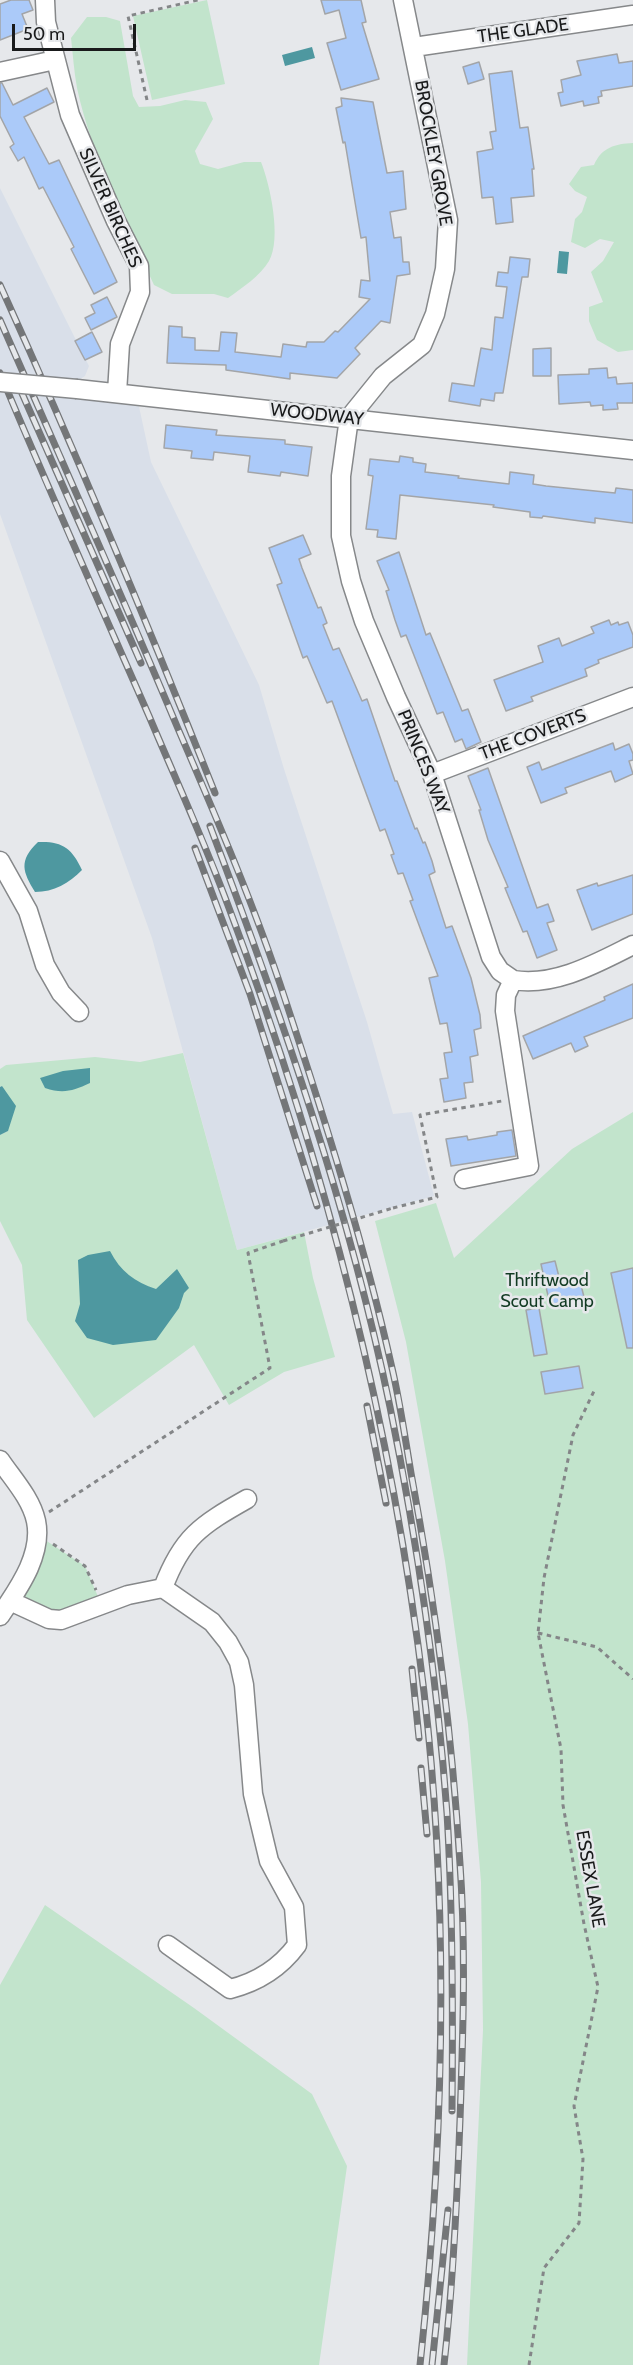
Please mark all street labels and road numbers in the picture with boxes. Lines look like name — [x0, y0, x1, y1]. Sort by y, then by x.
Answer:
street label: THE GLADE — [476, 14, 570, 48]
street label: BROCKLEY GROVE — [410, 78, 456, 228]
street label: SILVER BIRCHES — [74, 145, 146, 271]
street label: WOODWAY — [269, 399, 365, 431]
street label: THE COVERTS — [477, 705, 589, 765]
street label: PRINCES WAY — [392, 707, 454, 817]
street label: ESSEX LANE — [571, 1829, 609, 1929]

